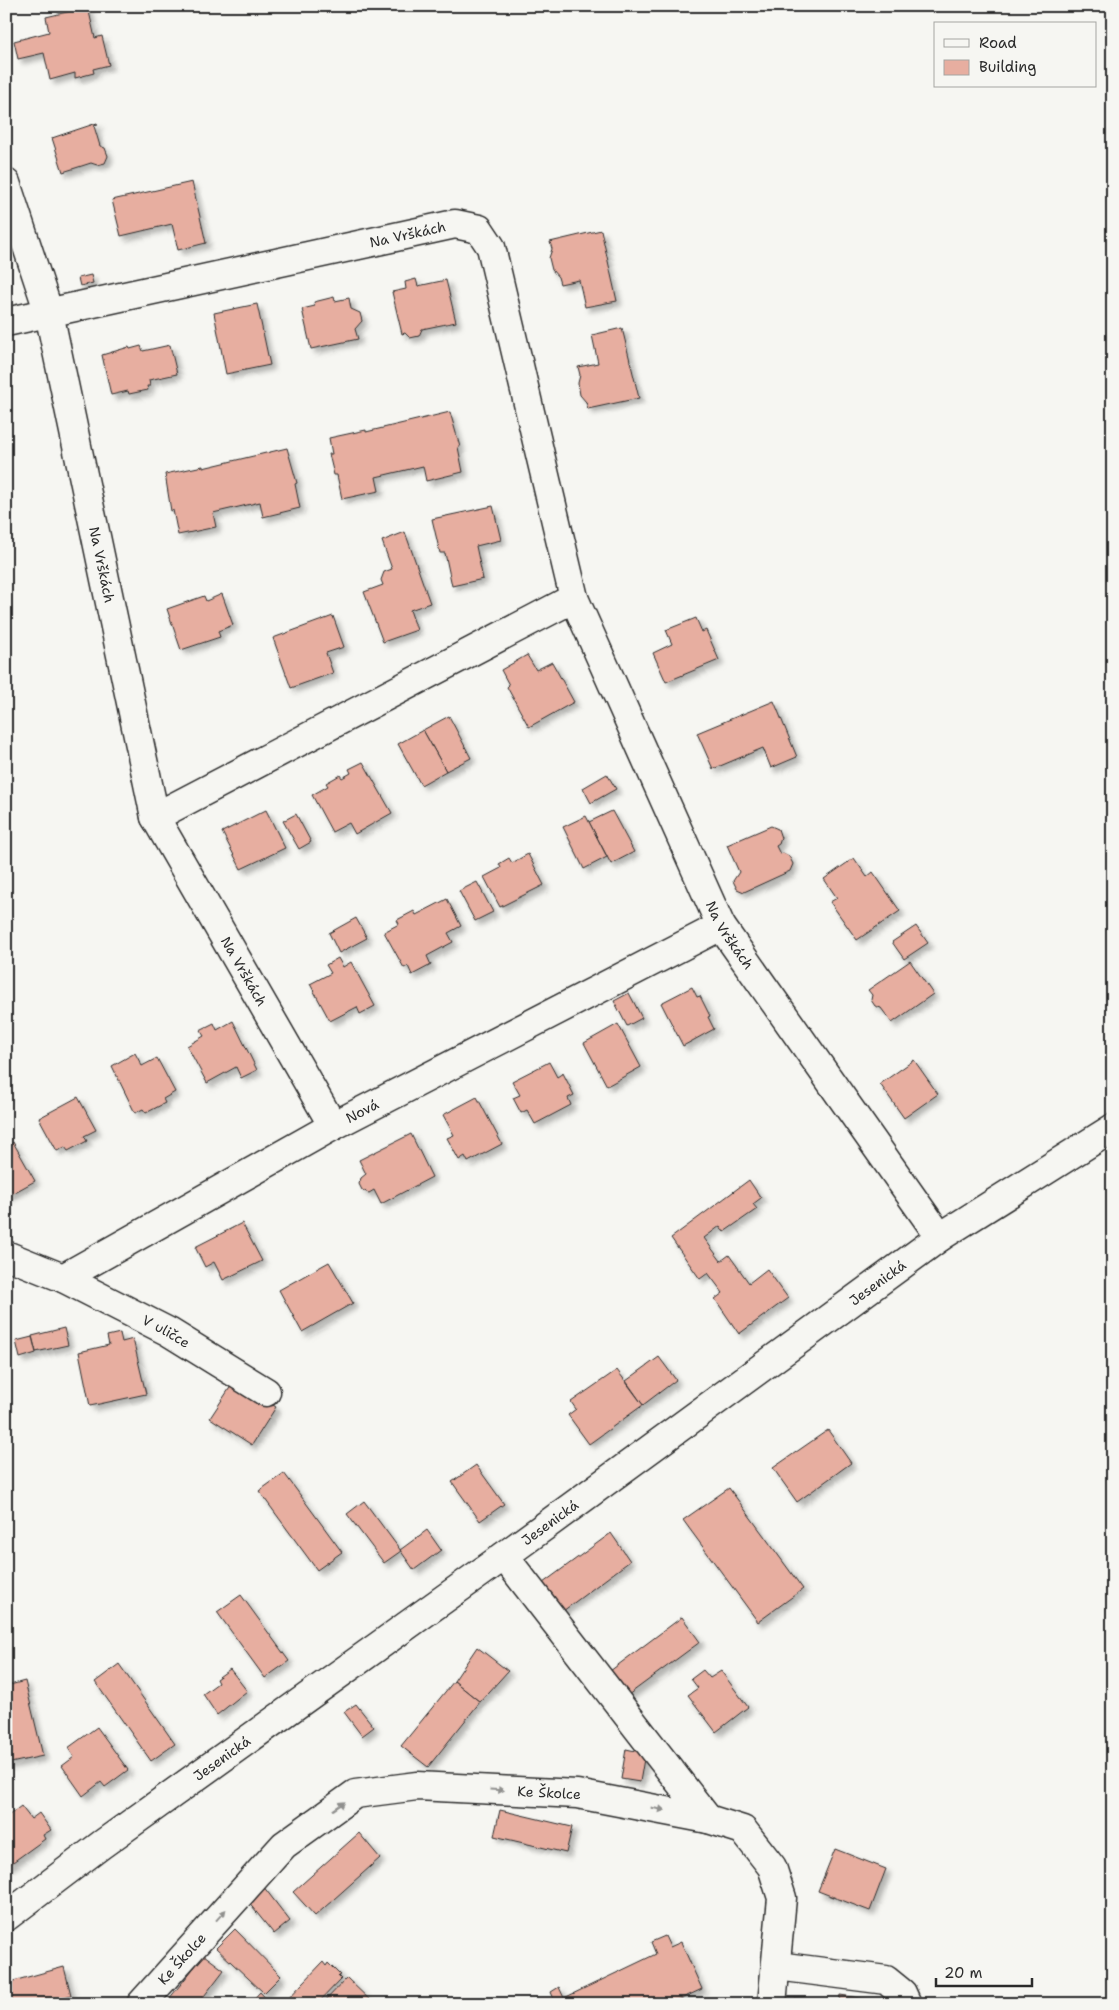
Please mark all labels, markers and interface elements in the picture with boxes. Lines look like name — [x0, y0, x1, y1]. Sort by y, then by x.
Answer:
legend — [934, 22, 1096, 88]
text: Road — [979, 33, 1017, 53]
text: Building — [979, 57, 1036, 77]
street label: Na Vrškách — [368, 217, 447, 251]
street label: Na Vrškách — [85, 525, 119, 604]
street label: Na Vrškách — [702, 898, 758, 973]
street label: Na Vrškách — [217, 933, 271, 1009]
street label: Nová — [342, 1095, 382, 1127]
street label: Jesenická — [846, 1256, 910, 1309]
street label: V uličce — [139, 1311, 193, 1352]
street label: Jesenická — [518, 1496, 582, 1549]
street label: Jesenická — [190, 1732, 254, 1785]
street label: Ke Školce — [517, 1782, 581, 1803]
one-way arrow — [490, 1786, 506, 1794]
one-way arrow — [332, 1801, 346, 1811]
one-way arrow — [651, 1806, 667, 1814]
one-way arrow — [215, 1909, 226, 1922]
street label: Ke Školce — [154, 1929, 210, 1988]
scale bar — [936, 1955, 1033, 1987]
text: 20 m — [944, 1963, 983, 1983]

